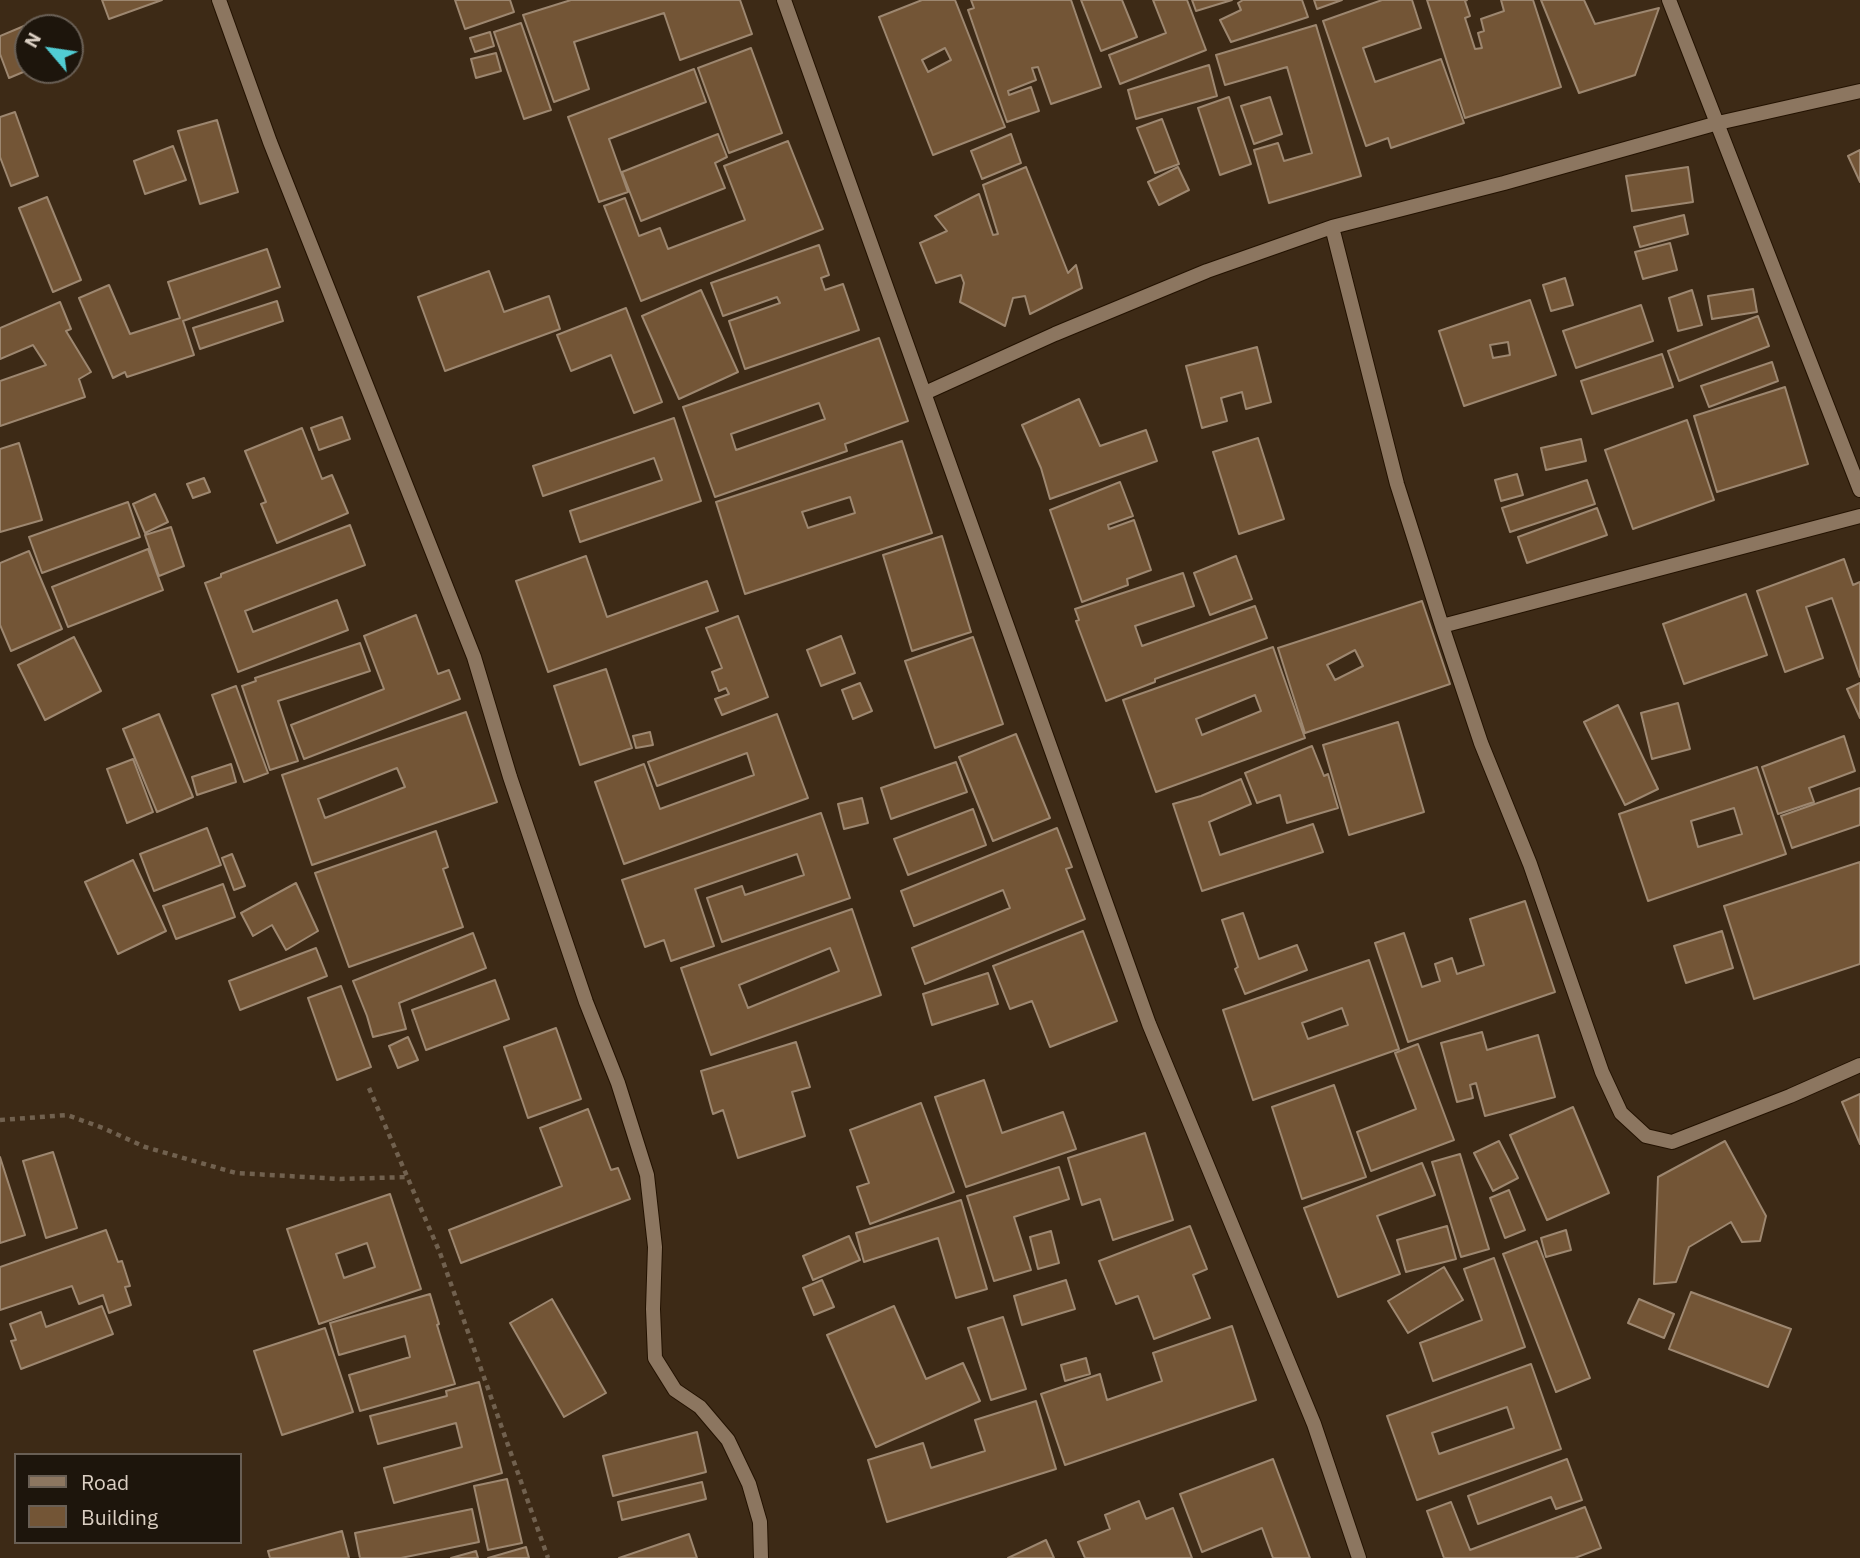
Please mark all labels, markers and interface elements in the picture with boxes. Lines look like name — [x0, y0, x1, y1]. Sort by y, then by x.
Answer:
north arrow — [14, 14, 84, 84]
text: N — [19, 28, 46, 52]
legend — [14, 1453, 242, 1544]
text: Road — [81, 1468, 129, 1496]
text: Building — [81, 1503, 158, 1531]

